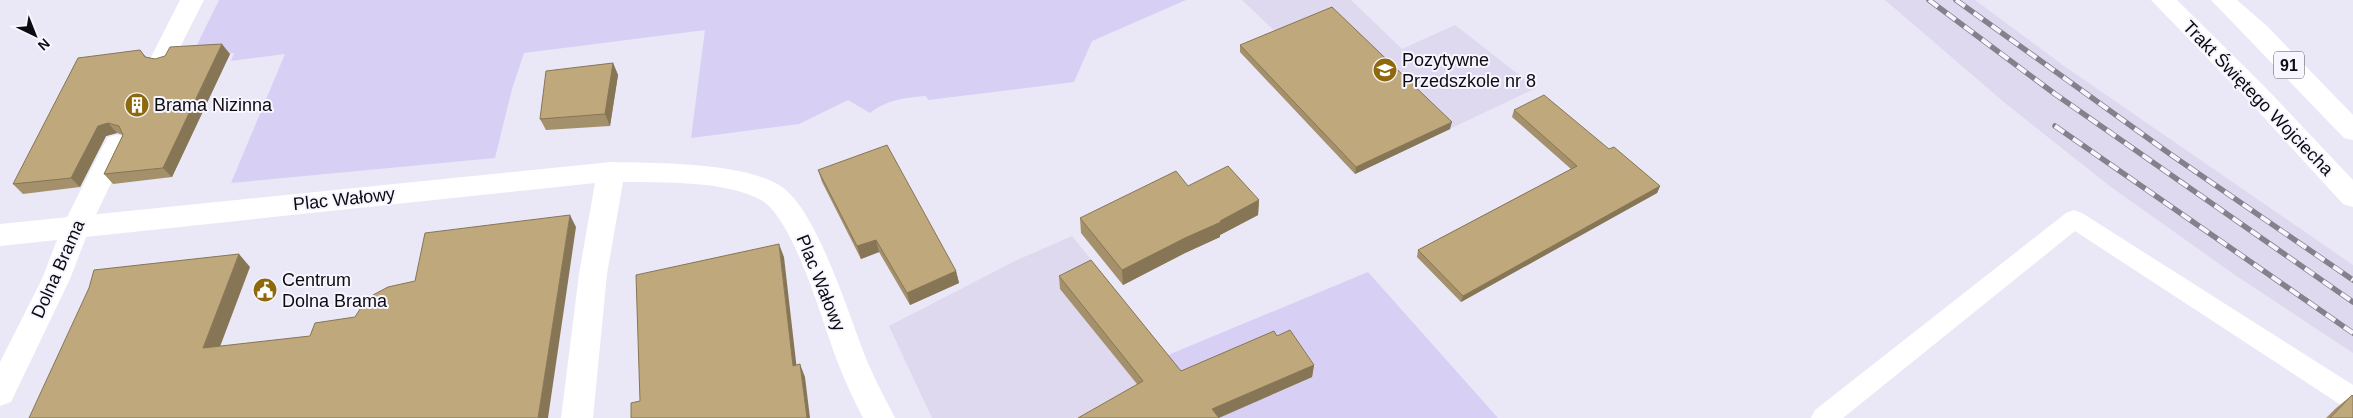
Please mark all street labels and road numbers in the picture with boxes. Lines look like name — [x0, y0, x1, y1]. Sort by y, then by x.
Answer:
street label: Trakt Świętego Wojciecha — [2179, 16, 2339, 180]
road number: 91 — [2274, 52, 2304, 78]
street label: Plac Wałowy — [292, 184, 396, 214]
street label: Dolna Brama — [28, 216, 89, 321]
street label: Plac Wałowy — [793, 232, 849, 334]

